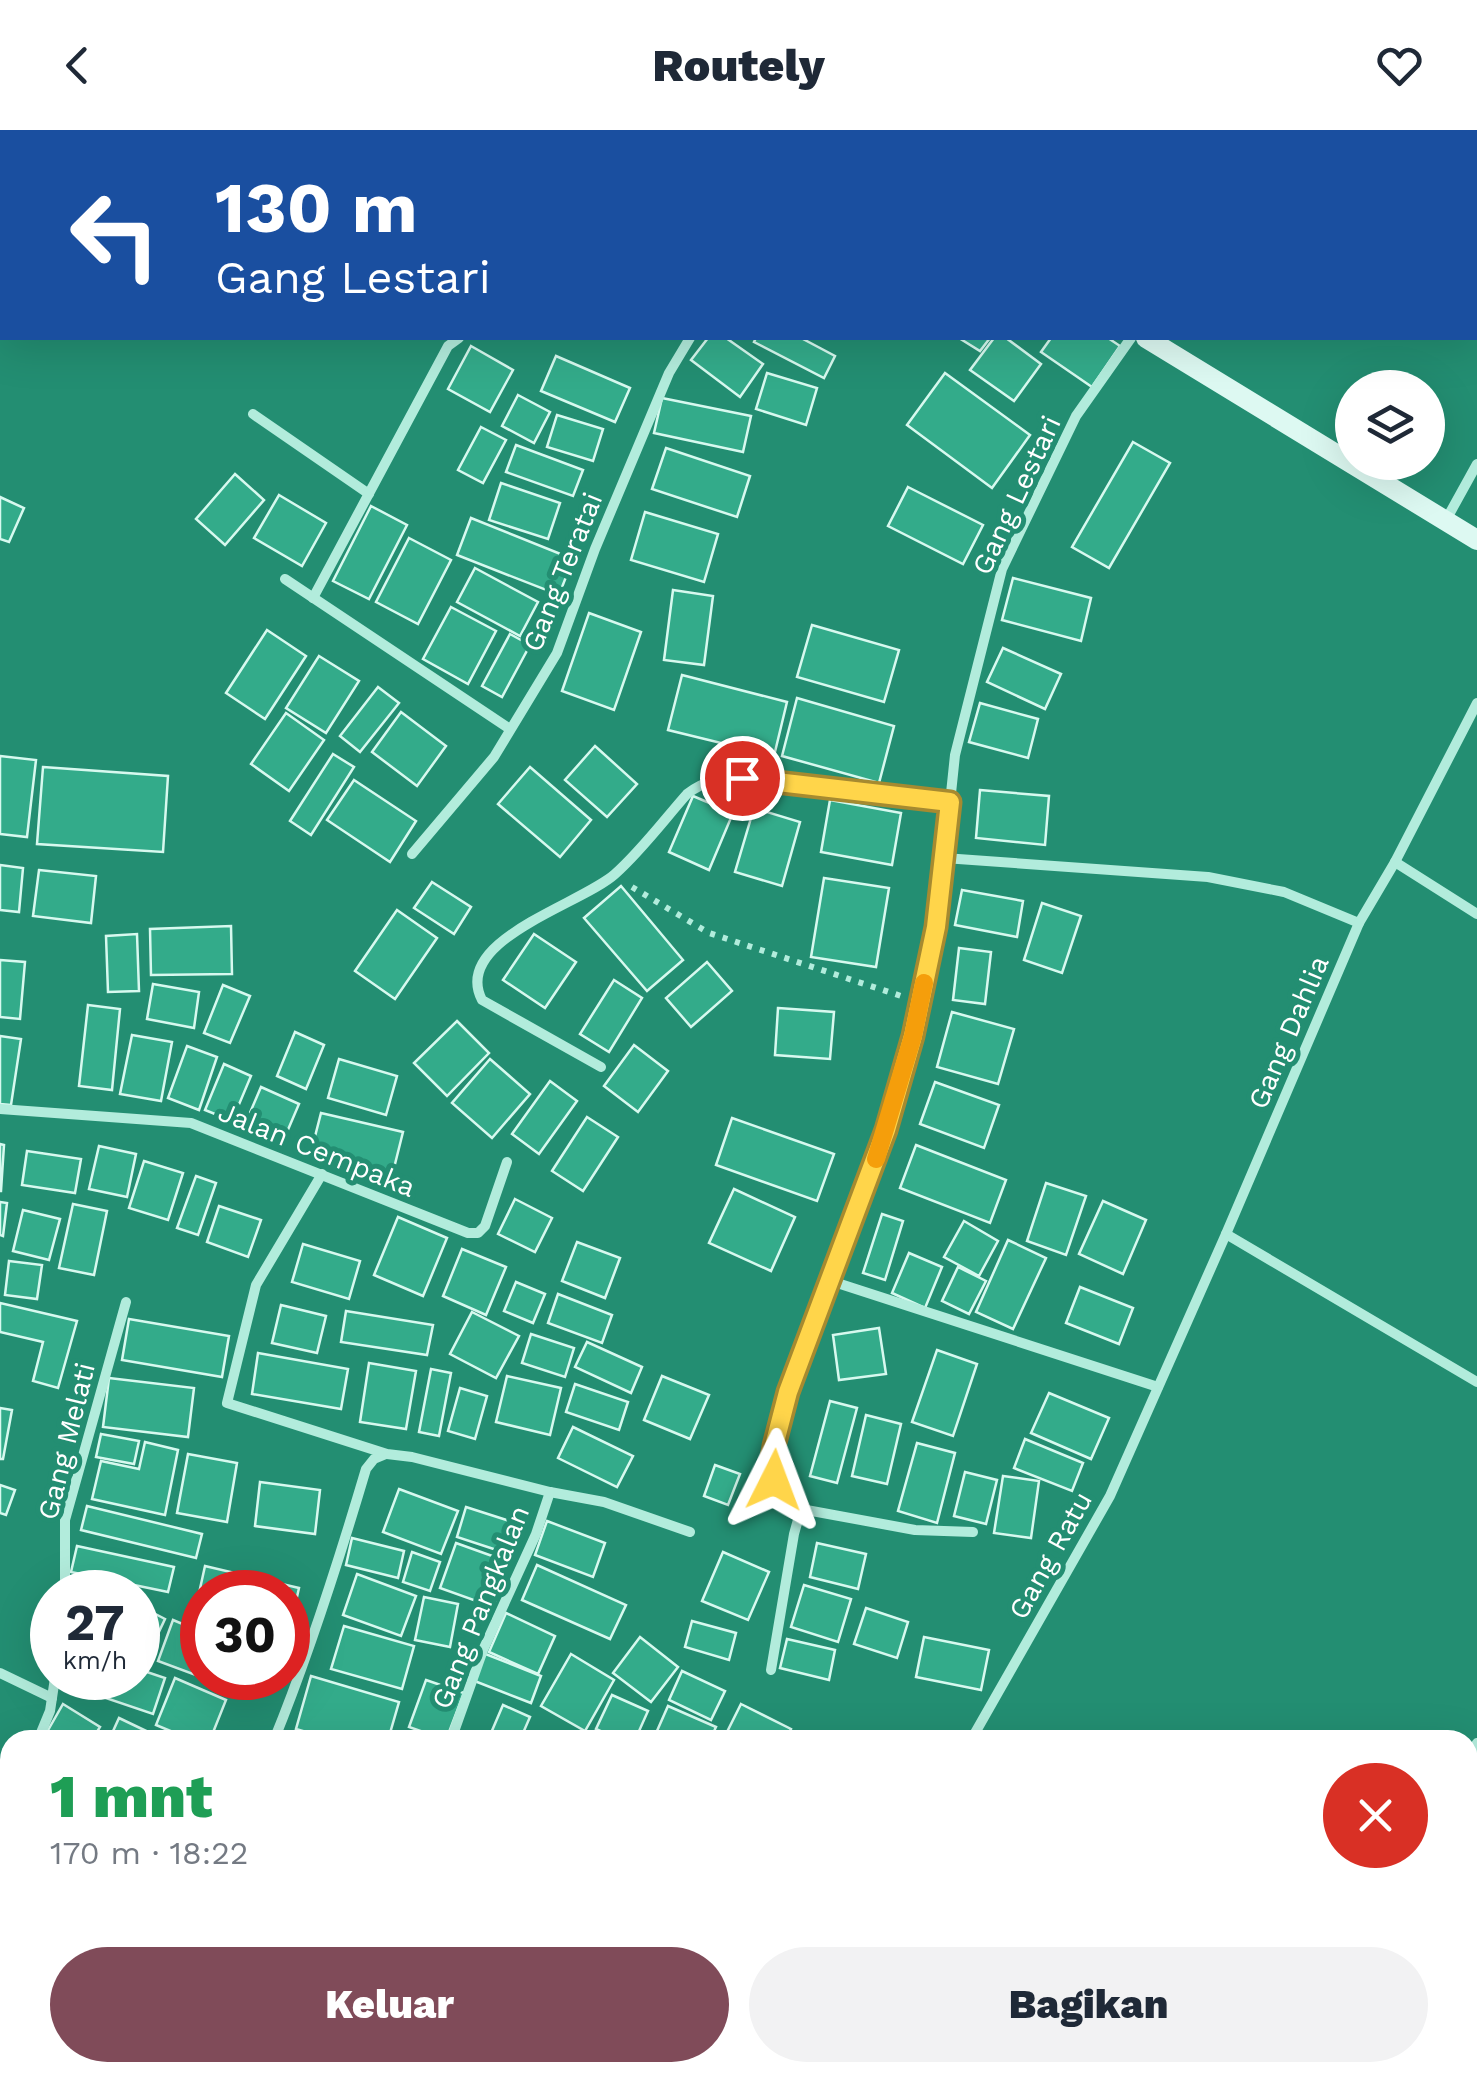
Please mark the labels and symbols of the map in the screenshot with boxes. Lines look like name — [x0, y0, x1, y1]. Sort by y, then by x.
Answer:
street label: Gang Lestari — [965, 410, 1068, 580]
street label: Gang Teratai — [516, 488, 609, 656]
pin — [700, 736, 785, 821]
street label: Gang Dahlia — [1241, 951, 1336, 1114]
street label: Jalan Cempaka — [214, 1095, 420, 1204]
street label: Gang Melati — [31, 1359, 102, 1523]
position arrow — [722, 1428, 826, 1532]
street label: Gang Ratu — [1002, 1486, 1099, 1625]
street label: Gang Pangkalan — [425, 1501, 536, 1714]
speed limit sign: 30 — [180, 1570, 310, 1700]

